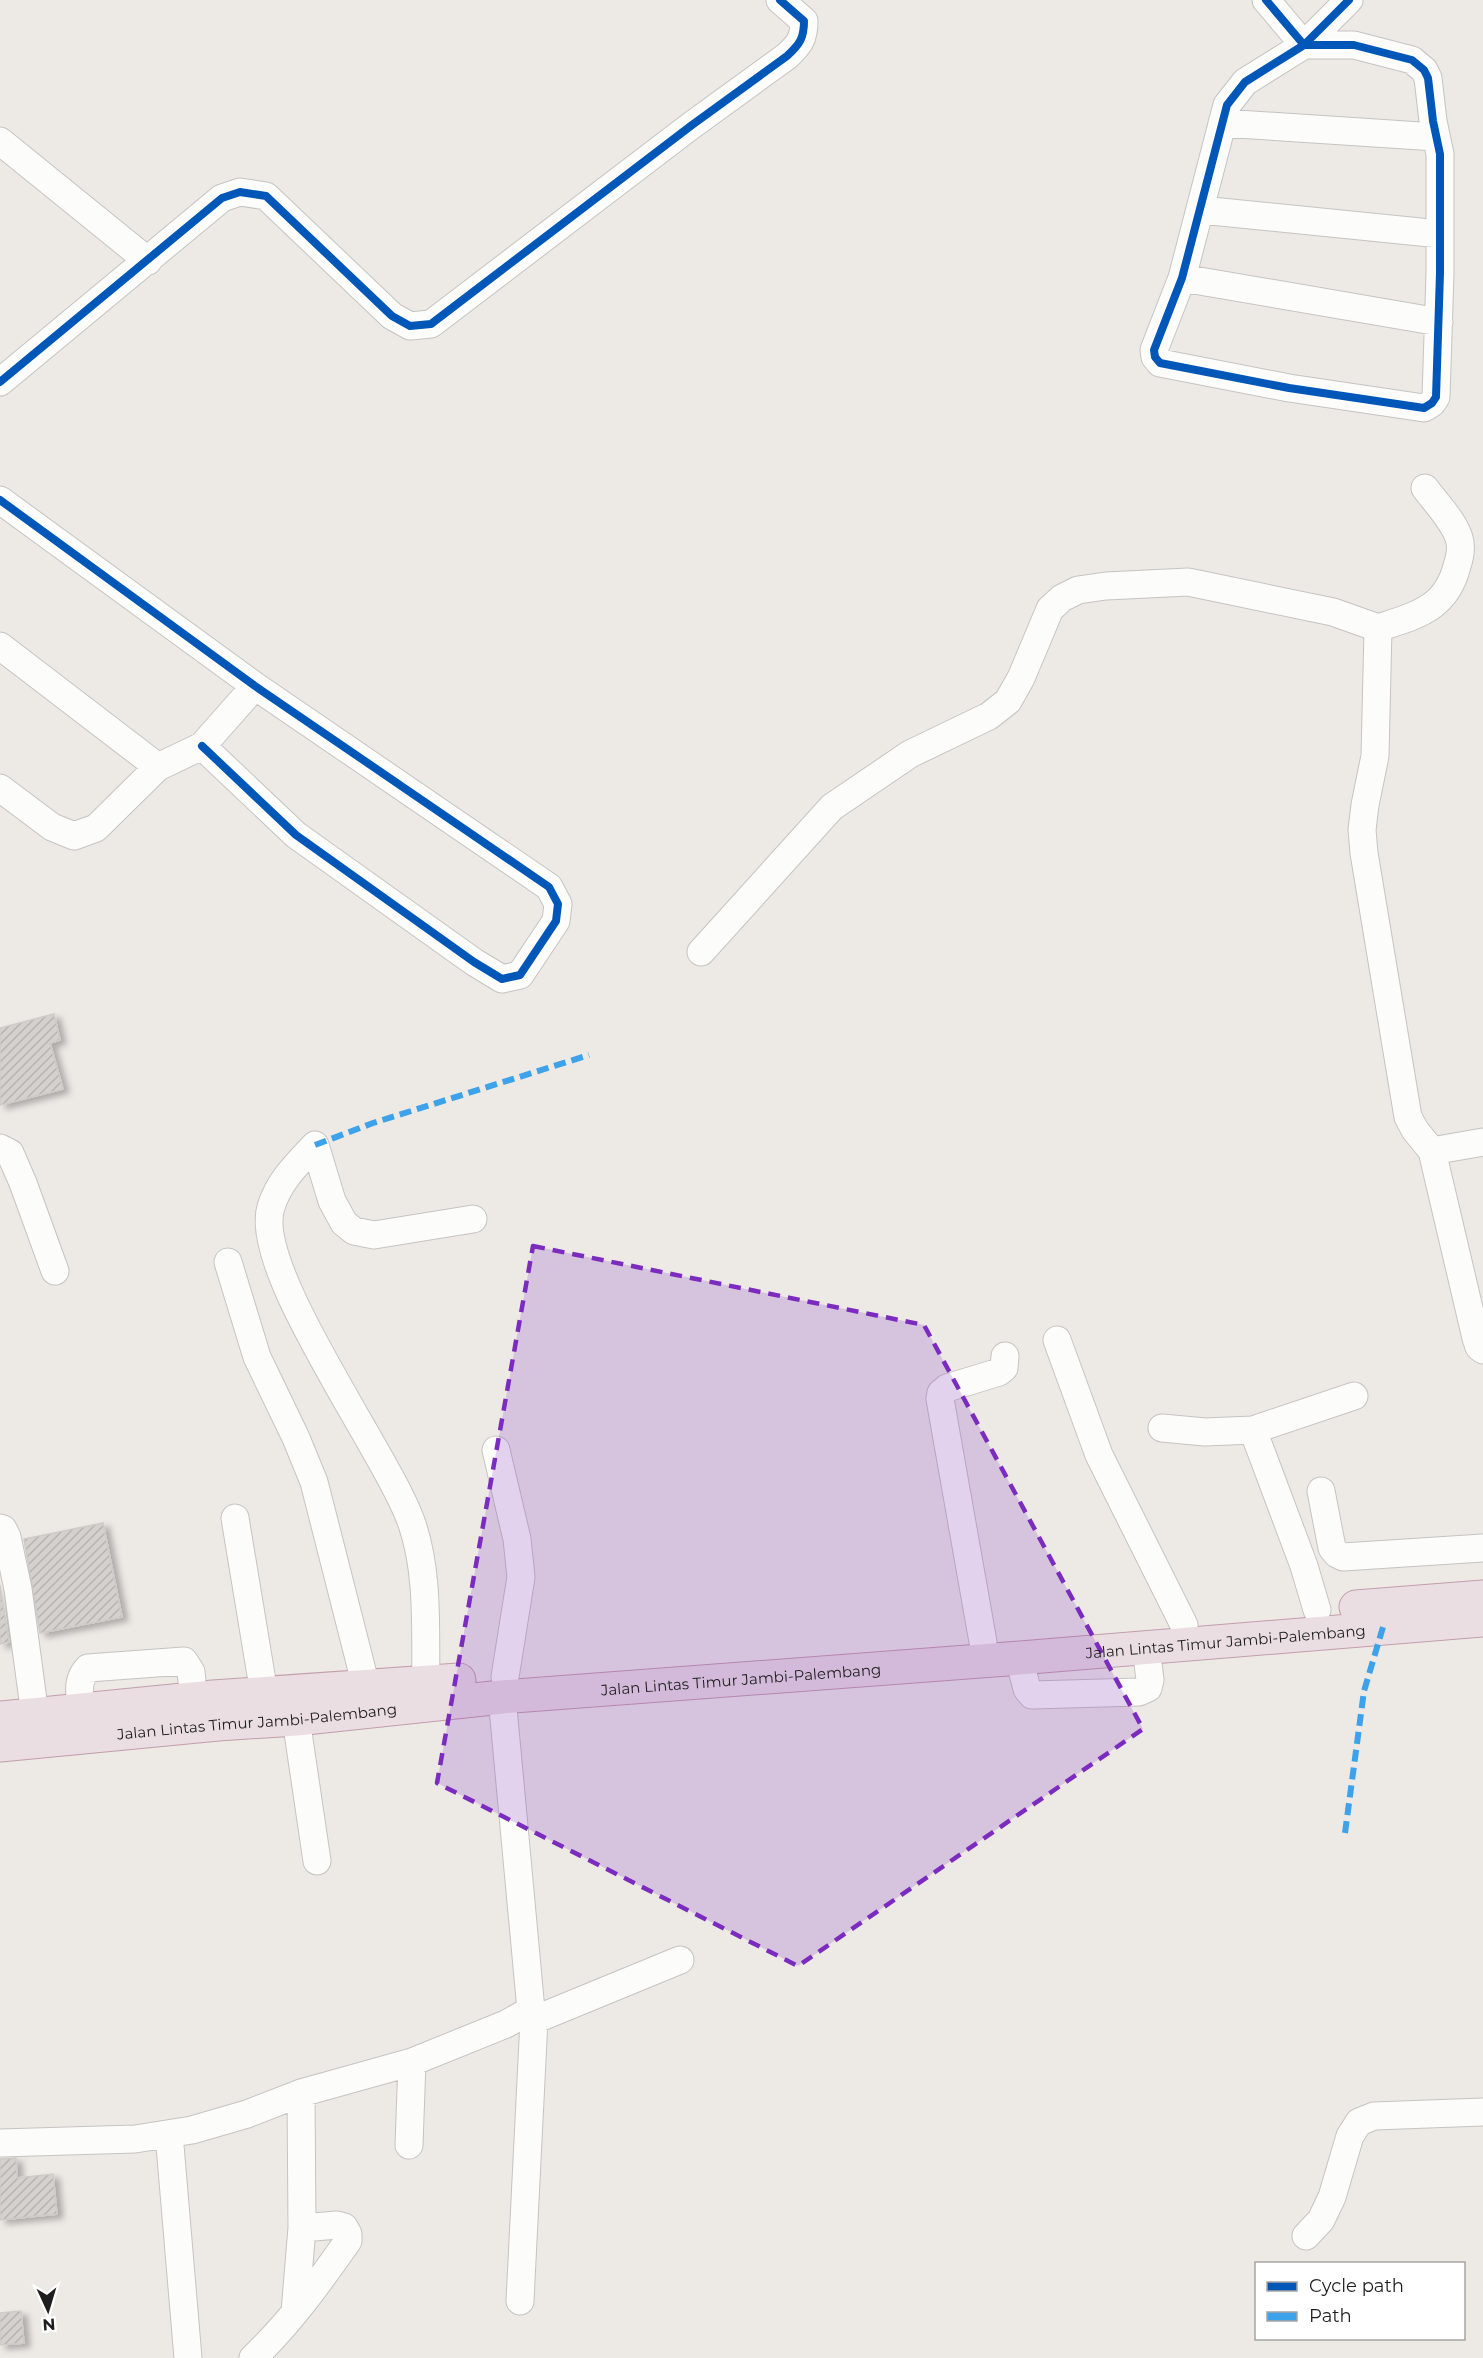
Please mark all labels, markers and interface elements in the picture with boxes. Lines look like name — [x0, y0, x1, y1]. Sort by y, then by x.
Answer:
street label: Jalan Lintas Timur Jambi-Palembang — [1084, 1620, 1366, 1662]
street label: Jalan Lintas Timur Jambi-Palembang — [599, 1659, 882, 1699]
street label: Jalan Lintas Timur Jambi-Palembang — [115, 1699, 398, 1743]
legend — [1255, 2262, 1465, 2340]
text: Cycle path — [1309, 2275, 1404, 2297]
north arrow — [18, 2280, 78, 2340]
text: Path — [1309, 2305, 1352, 2327]
text: N — [42, 2315, 56, 2334]

